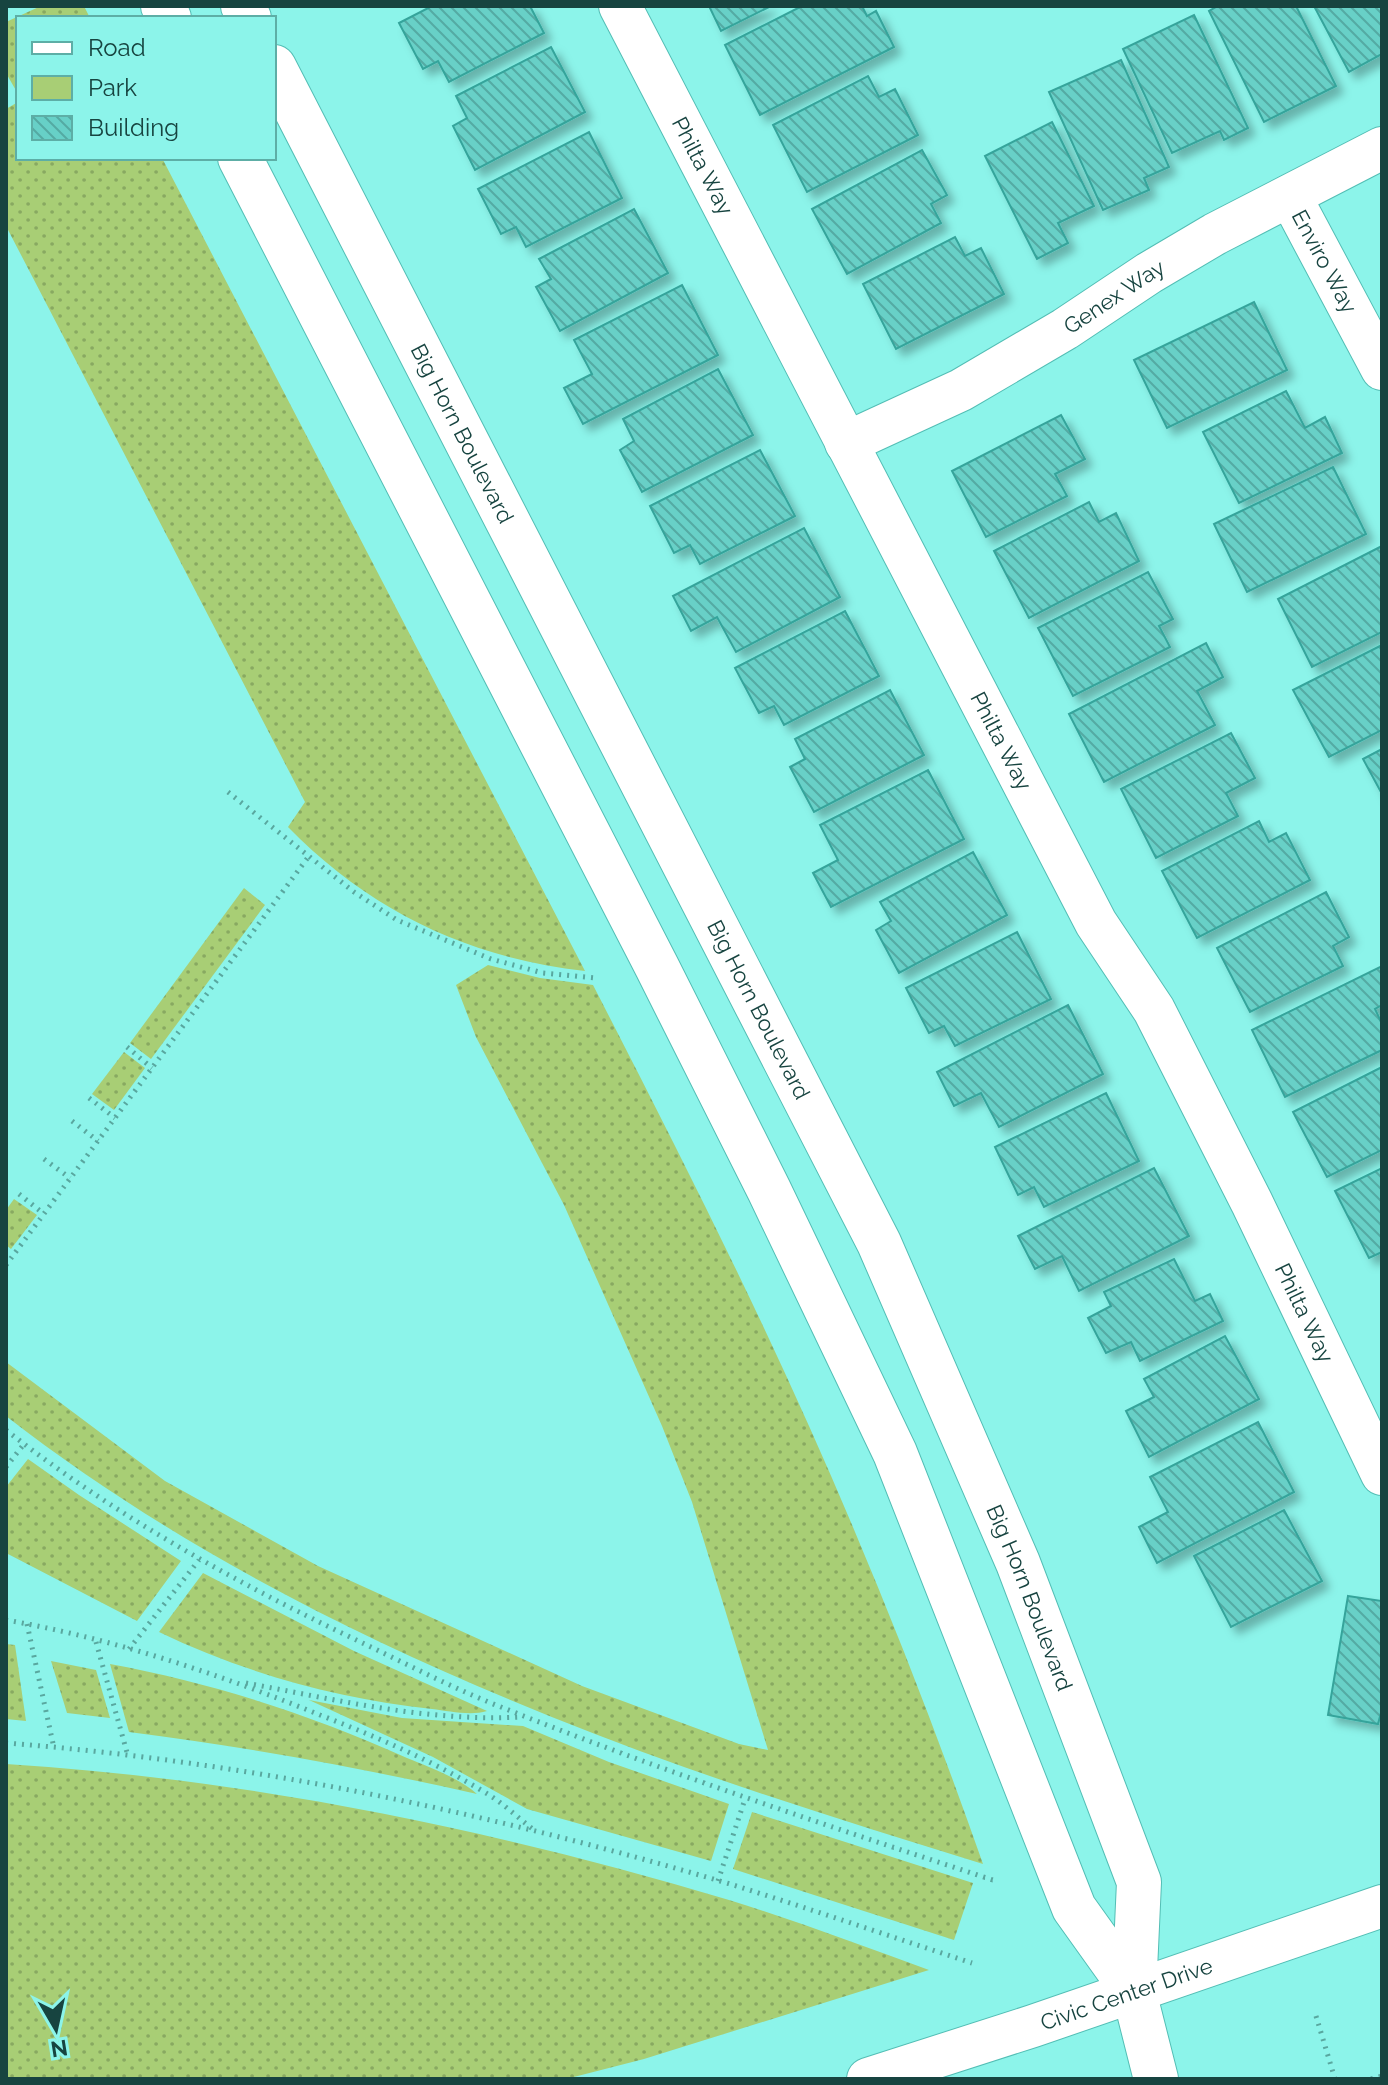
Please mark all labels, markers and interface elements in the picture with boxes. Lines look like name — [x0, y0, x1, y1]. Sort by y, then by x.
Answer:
legend — [16, 16, 276, 160]
text: Road — [88, 33, 146, 62]
text: Park — [88, 73, 137, 102]
street label: Philta Way — [667, 112, 739, 219]
text: Building — [88, 113, 179, 142]
street label: Enviro Way — [1287, 205, 1363, 317]
street label: Genex Way — [1059, 254, 1169, 339]
street label: Big Horn Boulevard — [406, 339, 519, 527]
street label: Philta Way — [965, 687, 1038, 794]
street label: Big Horn Boulevard — [702, 916, 816, 1104]
street label: Philta Way — [1270, 1259, 1340, 1367]
street label: Big Horn Boulevard — [981, 1501, 1078, 1694]
street label: Civic Center Drive — [1037, 1952, 1216, 2036]
north arrow — [16, 1989, 96, 2069]
text: N — [49, 2035, 69, 2063]

